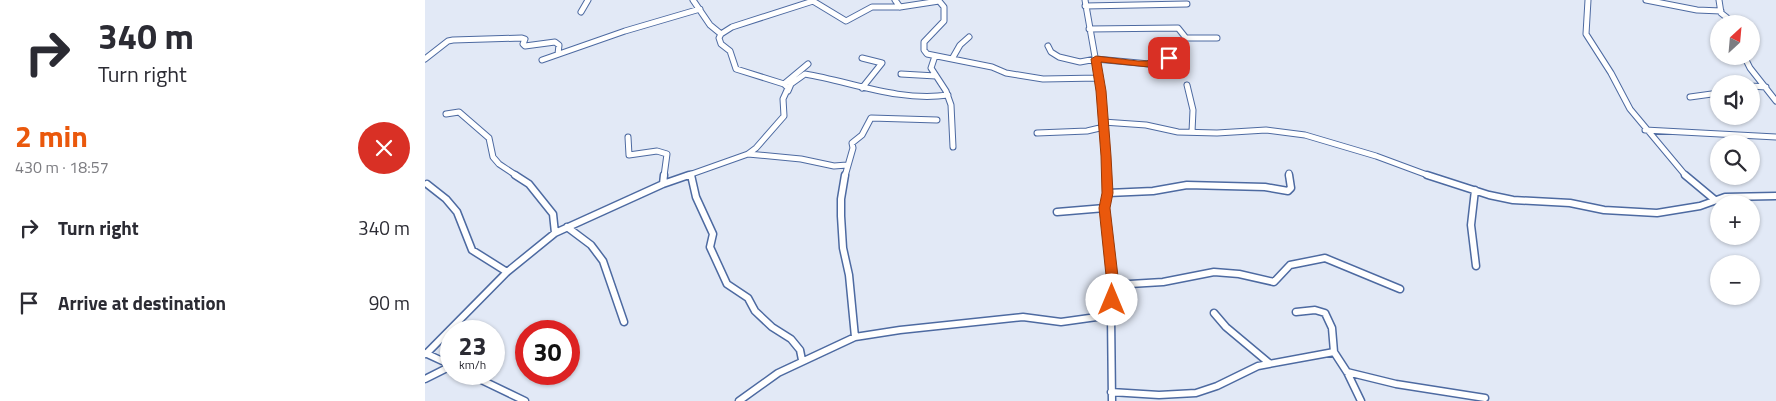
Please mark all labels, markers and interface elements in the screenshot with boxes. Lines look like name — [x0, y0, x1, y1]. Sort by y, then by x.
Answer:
text: 340 m — [98, 9, 194, 63]
north arrow — [1710, 15, 1760, 65]
map controls — [1710, 15, 1760, 305]
icon: right — [15, 20, 80, 85]
pin — [1148, 37, 1190, 79]
icon: arrive — [1155, 44, 1183, 72]
text: Turn right — [98, 57, 187, 91]
button: sound — [1710, 75, 1760, 125]
text: 2 min — [15, 113, 88, 159]
button: close — [358, 122, 410, 174]
button: search — [1710, 135, 1760, 185]
text: 430 m · 18:57 — [15, 155, 109, 179]
button: + — [1710, 195, 1760, 245]
text: Turn right — [58, 213, 139, 242]
text: 340 m — [358, 213, 410, 242]
icon: right — [15, 214, 43, 242]
button: − — [1710, 255, 1760, 305]
position arrow — [1085, 273, 1137, 325]
text: Arrive at destination — [58, 288, 226, 317]
text: 90 m — [369, 288, 410, 317]
icon: arrive — [15, 289, 43, 317]
speed limit sign: 30 — [515, 320, 580, 385]
text: 23 — [458, 327, 487, 365]
text: km/h — [459, 355, 486, 374]

